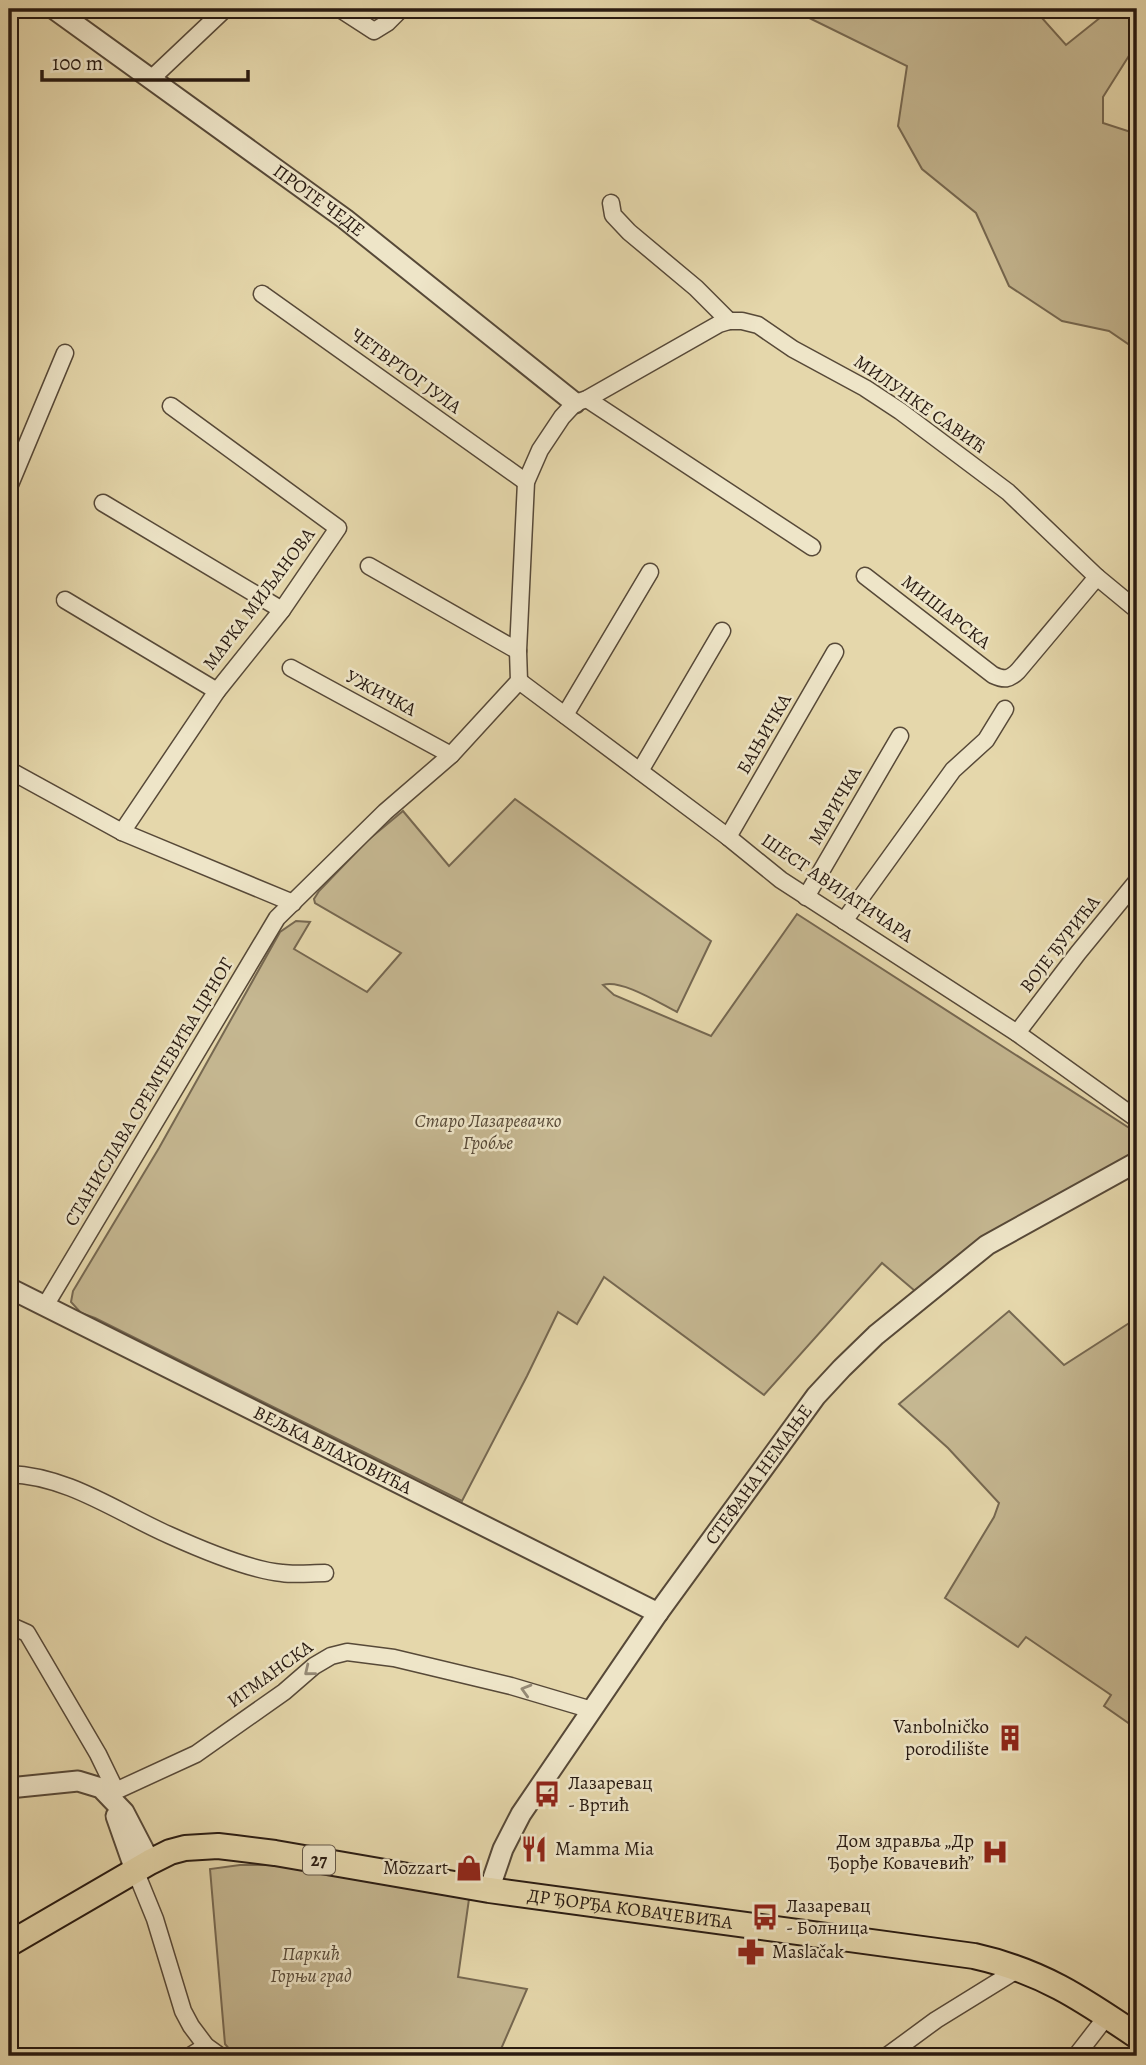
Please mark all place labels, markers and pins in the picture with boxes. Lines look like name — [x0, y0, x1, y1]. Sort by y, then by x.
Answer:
place label: Vanbolničko porodilište — [893, 1714, 989, 1762]
building icon: Vanbolničko porodilište — [995, 1723, 1025, 1753]
place label: Лазаревац - Вртић — [568, 1770, 653, 1818]
bus stop icon: Лазаревац - Вртић — [532, 1779, 562, 1809]
place label: Дом здравља „Др Ђорђе Ковачевић” — [828, 1828, 974, 1876]
restaurant icon: Mamma Mia — [519, 1834, 549, 1864]
place label: Mamma Mia — [555, 1836, 654, 1862]
hospital icon: Дом здравља „Др Ђорђе Ковачевић” — [980, 1837, 1010, 1867]
shop icon: Mozzart — [454, 1853, 484, 1883]
place label: Mozzart — [383, 1855, 448, 1881]
place label: Лазаревац - Болница — [786, 1893, 871, 1941]
bus stop icon: Лазаревац - Болница — [750, 1902, 780, 1932]
pharmacy icon: Maslačak — [736, 1937, 766, 1967]
place label: Maslačak — [772, 1939, 845, 1965]

